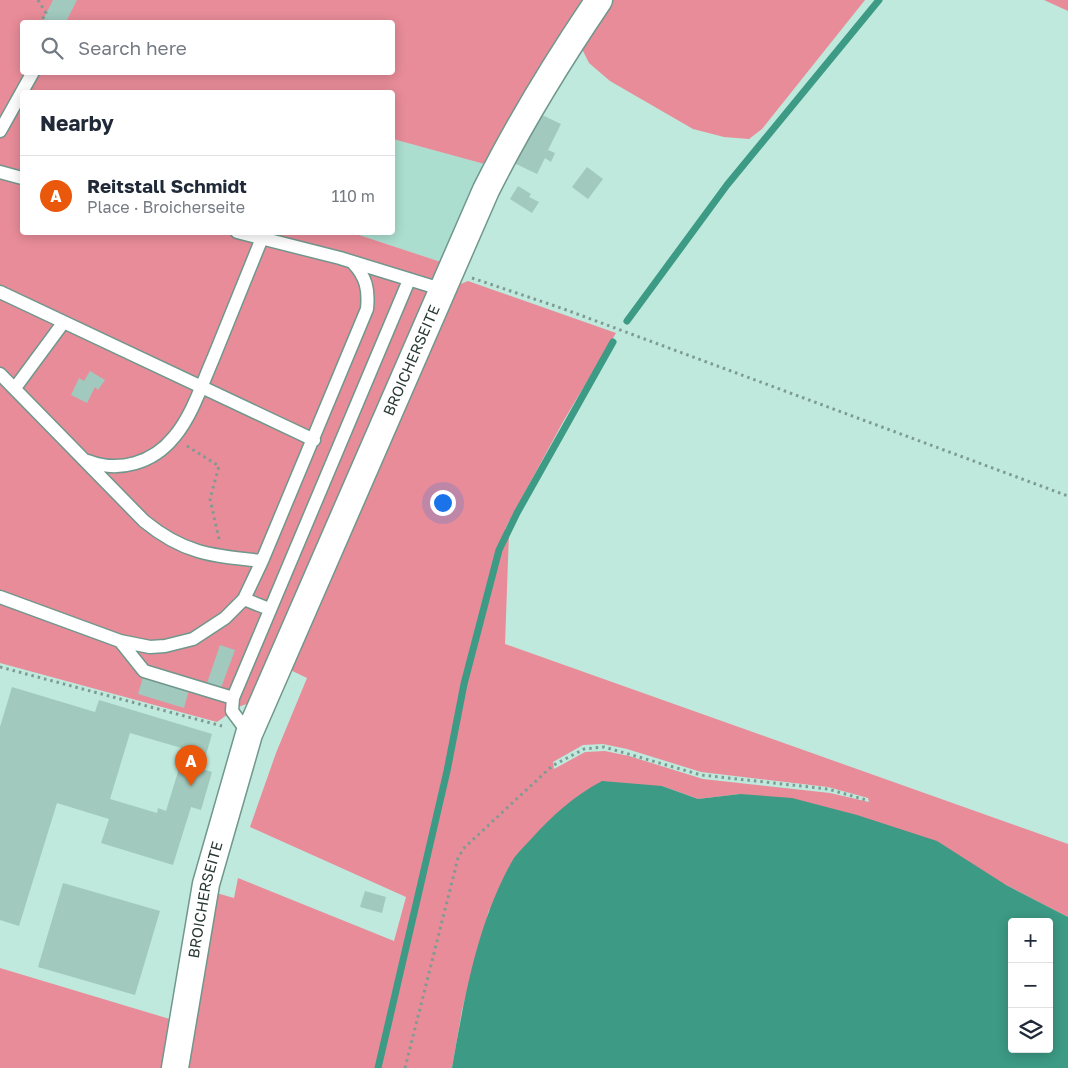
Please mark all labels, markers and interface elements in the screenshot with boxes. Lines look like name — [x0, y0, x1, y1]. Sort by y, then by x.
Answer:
search box — [20, 20, 395, 75]
icon: search — [38, 34, 66, 62]
text: Search here — [78, 36, 187, 59]
text: Nearby — [40, 110, 114, 136]
text: Reitstall Schmidt — [87, 174, 247, 197]
text: A — [50, 186, 62, 206]
text: 110 m — [331, 186, 375, 206]
text: Place · Broicherseite — [87, 197, 245, 217]
street label: BROICHERSEITE — [379, 302, 443, 418]
your location — [430, 490, 456, 516]
pin: A — [175, 745, 207, 786]
street label: BROICHERSEITE — [184, 839, 226, 959]
map controls — [1008, 918, 1053, 1053]
button: + — [1008, 918, 1053, 963]
button: − — [1008, 963, 1053, 1008]
button: layers — [1008, 1008, 1053, 1053]

